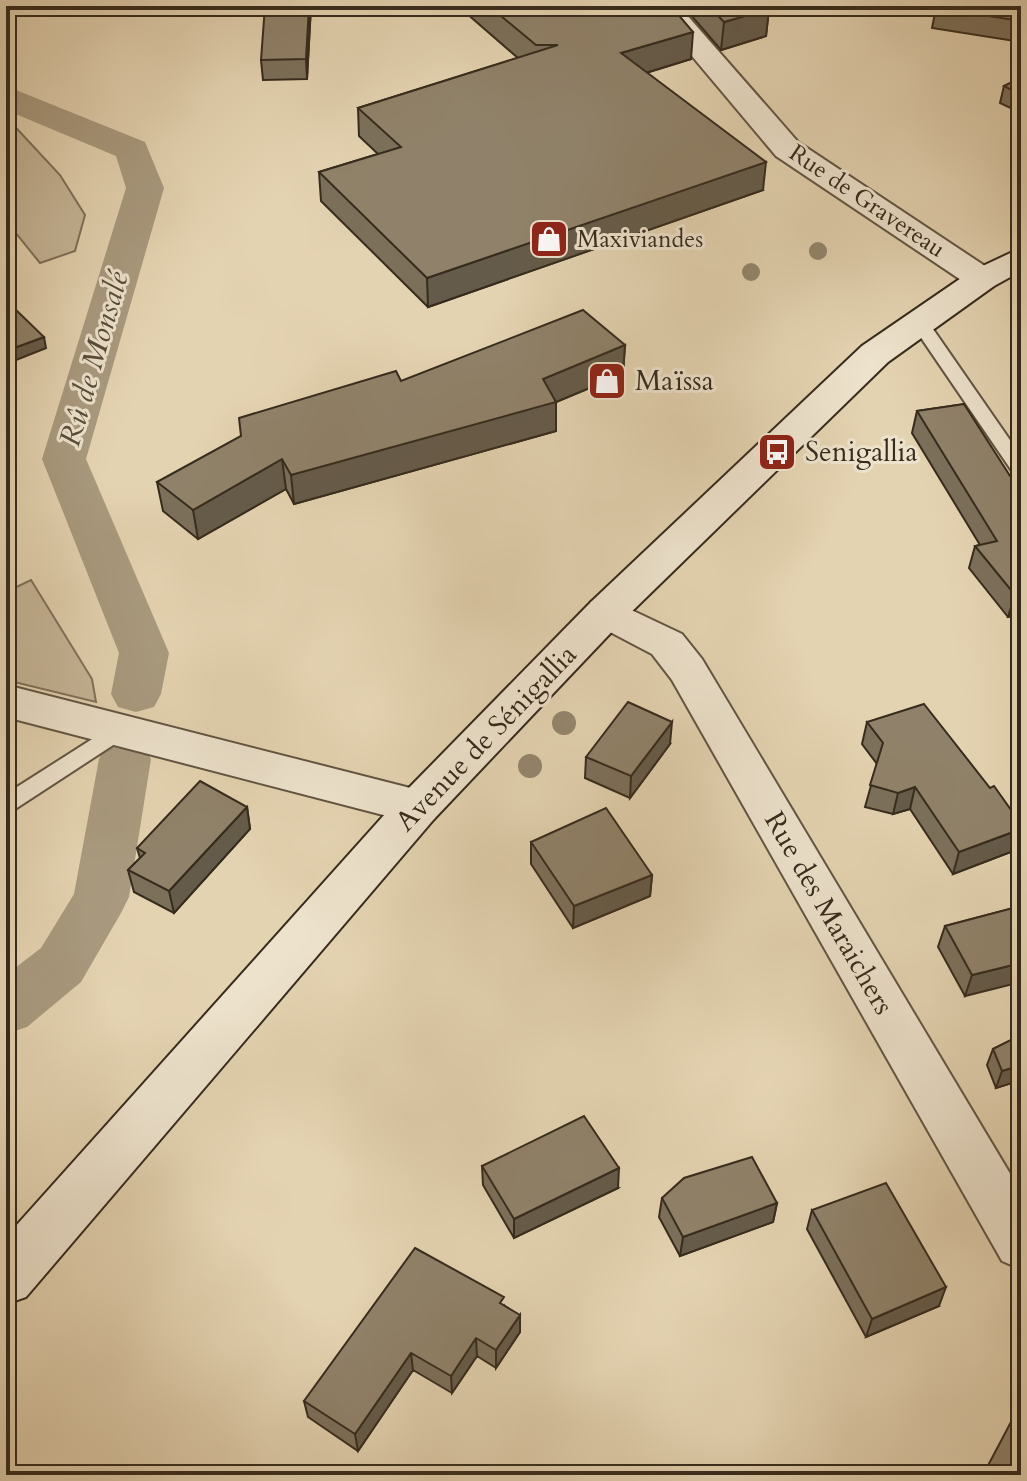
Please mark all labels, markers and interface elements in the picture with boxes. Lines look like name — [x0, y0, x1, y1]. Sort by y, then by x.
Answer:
street label: Rue de Gravereau — [782, 137, 952, 265]
shop icon: Maxiviandes — [528, 218, 570, 260]
place label: Maxiviandes — [577, 223, 703, 256]
water label: Rû de Monsalé — [50, 265, 139, 451]
shop icon: Maïssa — [586, 360, 628, 402]
place label: Maïssa — [635, 362, 714, 400]
bus stop icon: Senigallia — [756, 431, 798, 473]
place label: Senigallia — [805, 433, 918, 471]
street label: Avenue de Sénigallia — [387, 636, 585, 840]
street label: Rue des Maraichers — [755, 805, 903, 1021]

